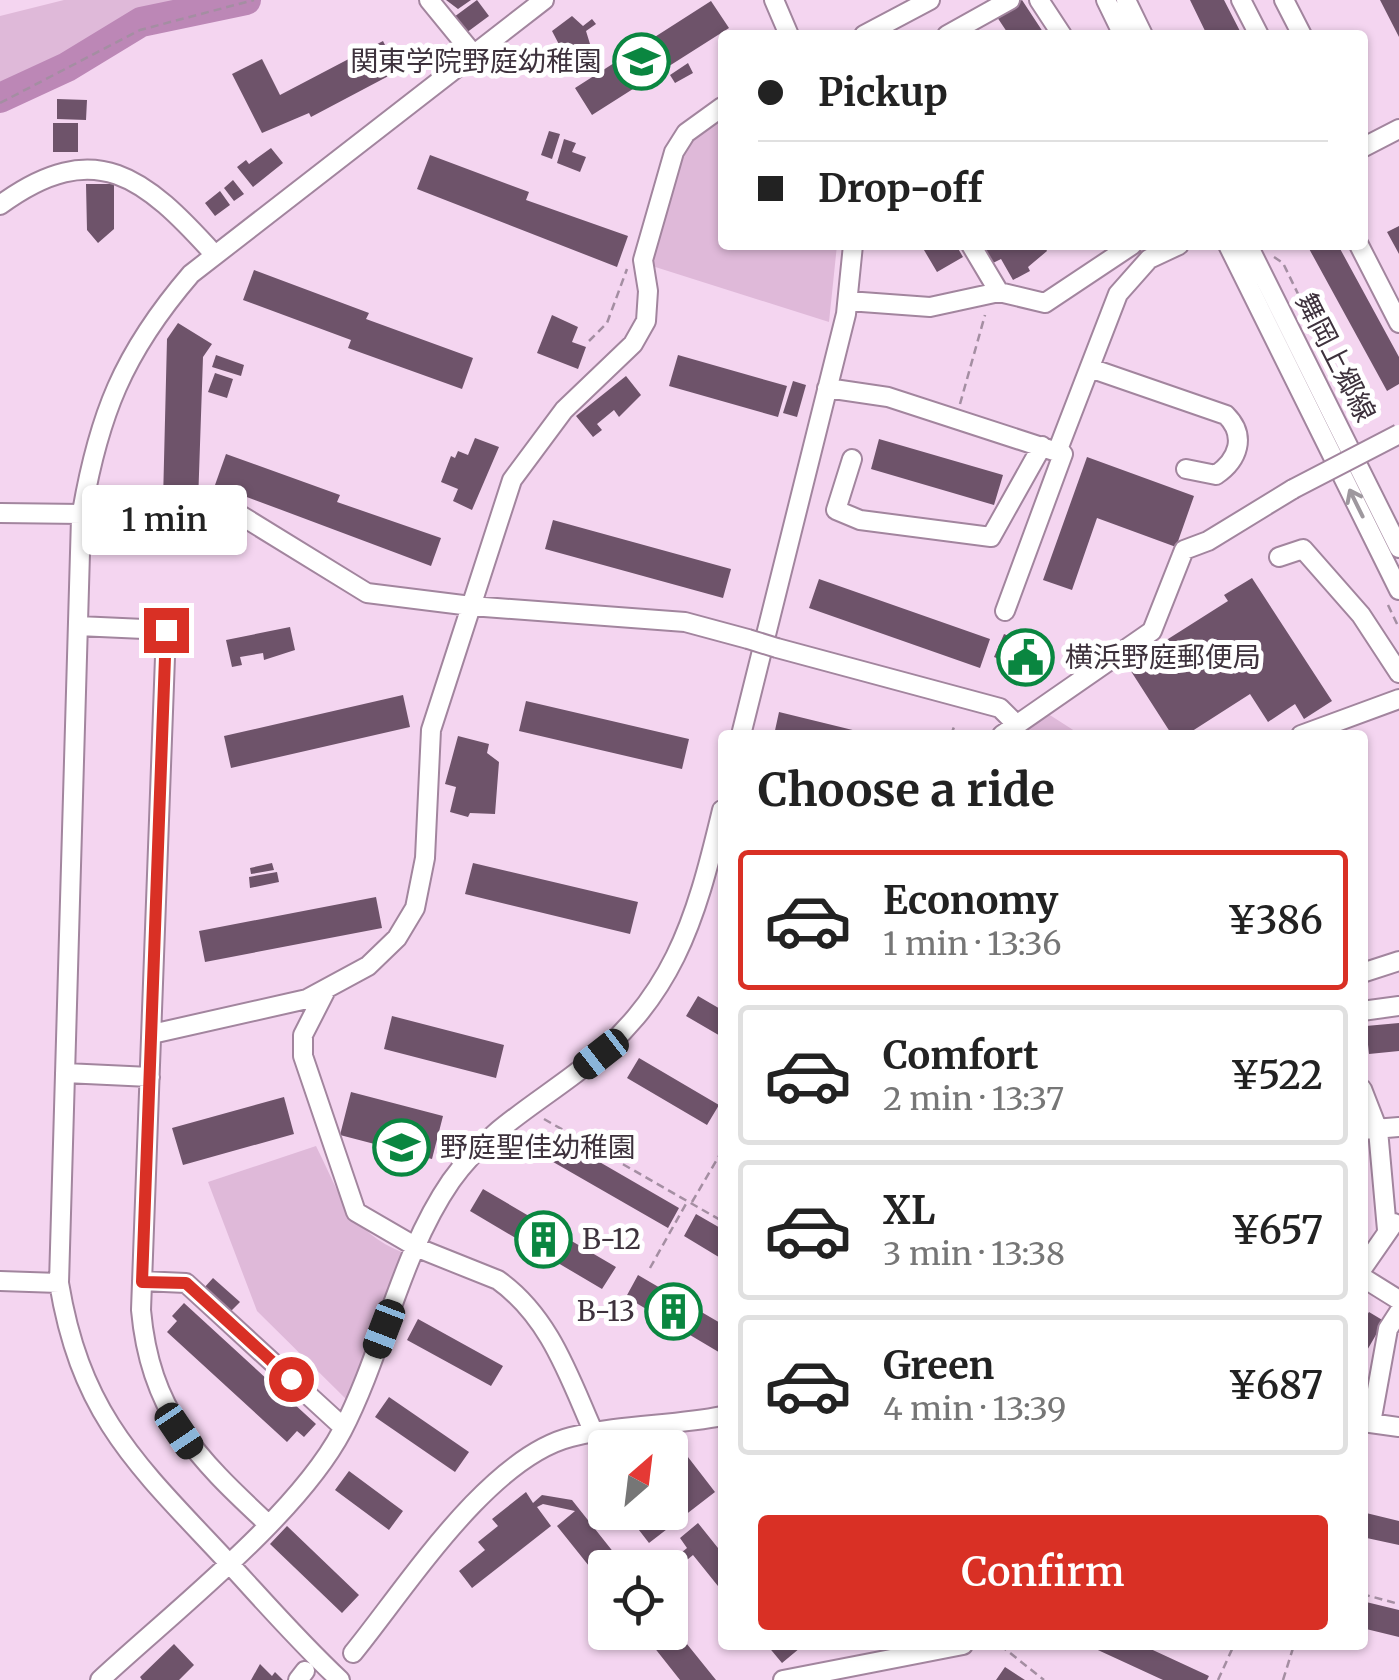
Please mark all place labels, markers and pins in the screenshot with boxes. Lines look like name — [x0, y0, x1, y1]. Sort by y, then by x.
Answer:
school or university icon: 関東学院野庭幼稚園 — [611, 31, 671, 91]
place label: 関東学院野庭幼稚園 — [350, 43, 602, 79]
public building icon: 横浜野庭郵便局 — [996, 627, 1056, 687]
place label: 横浜野庭郵便局 — [1065, 639, 1261, 675]
school or university icon: 野庭聖佳幼稚園 — [371, 1117, 431, 1177]
place label: 野庭聖佳幼稚園 — [440, 1129, 636, 1165]
building icon: B-12 — [513, 1209, 573, 1269]
place label: B-12 — [582, 1221, 641, 1257]
building icon: B-13 — [644, 1281, 704, 1341]
place label: B-13 — [577, 1293, 635, 1329]

